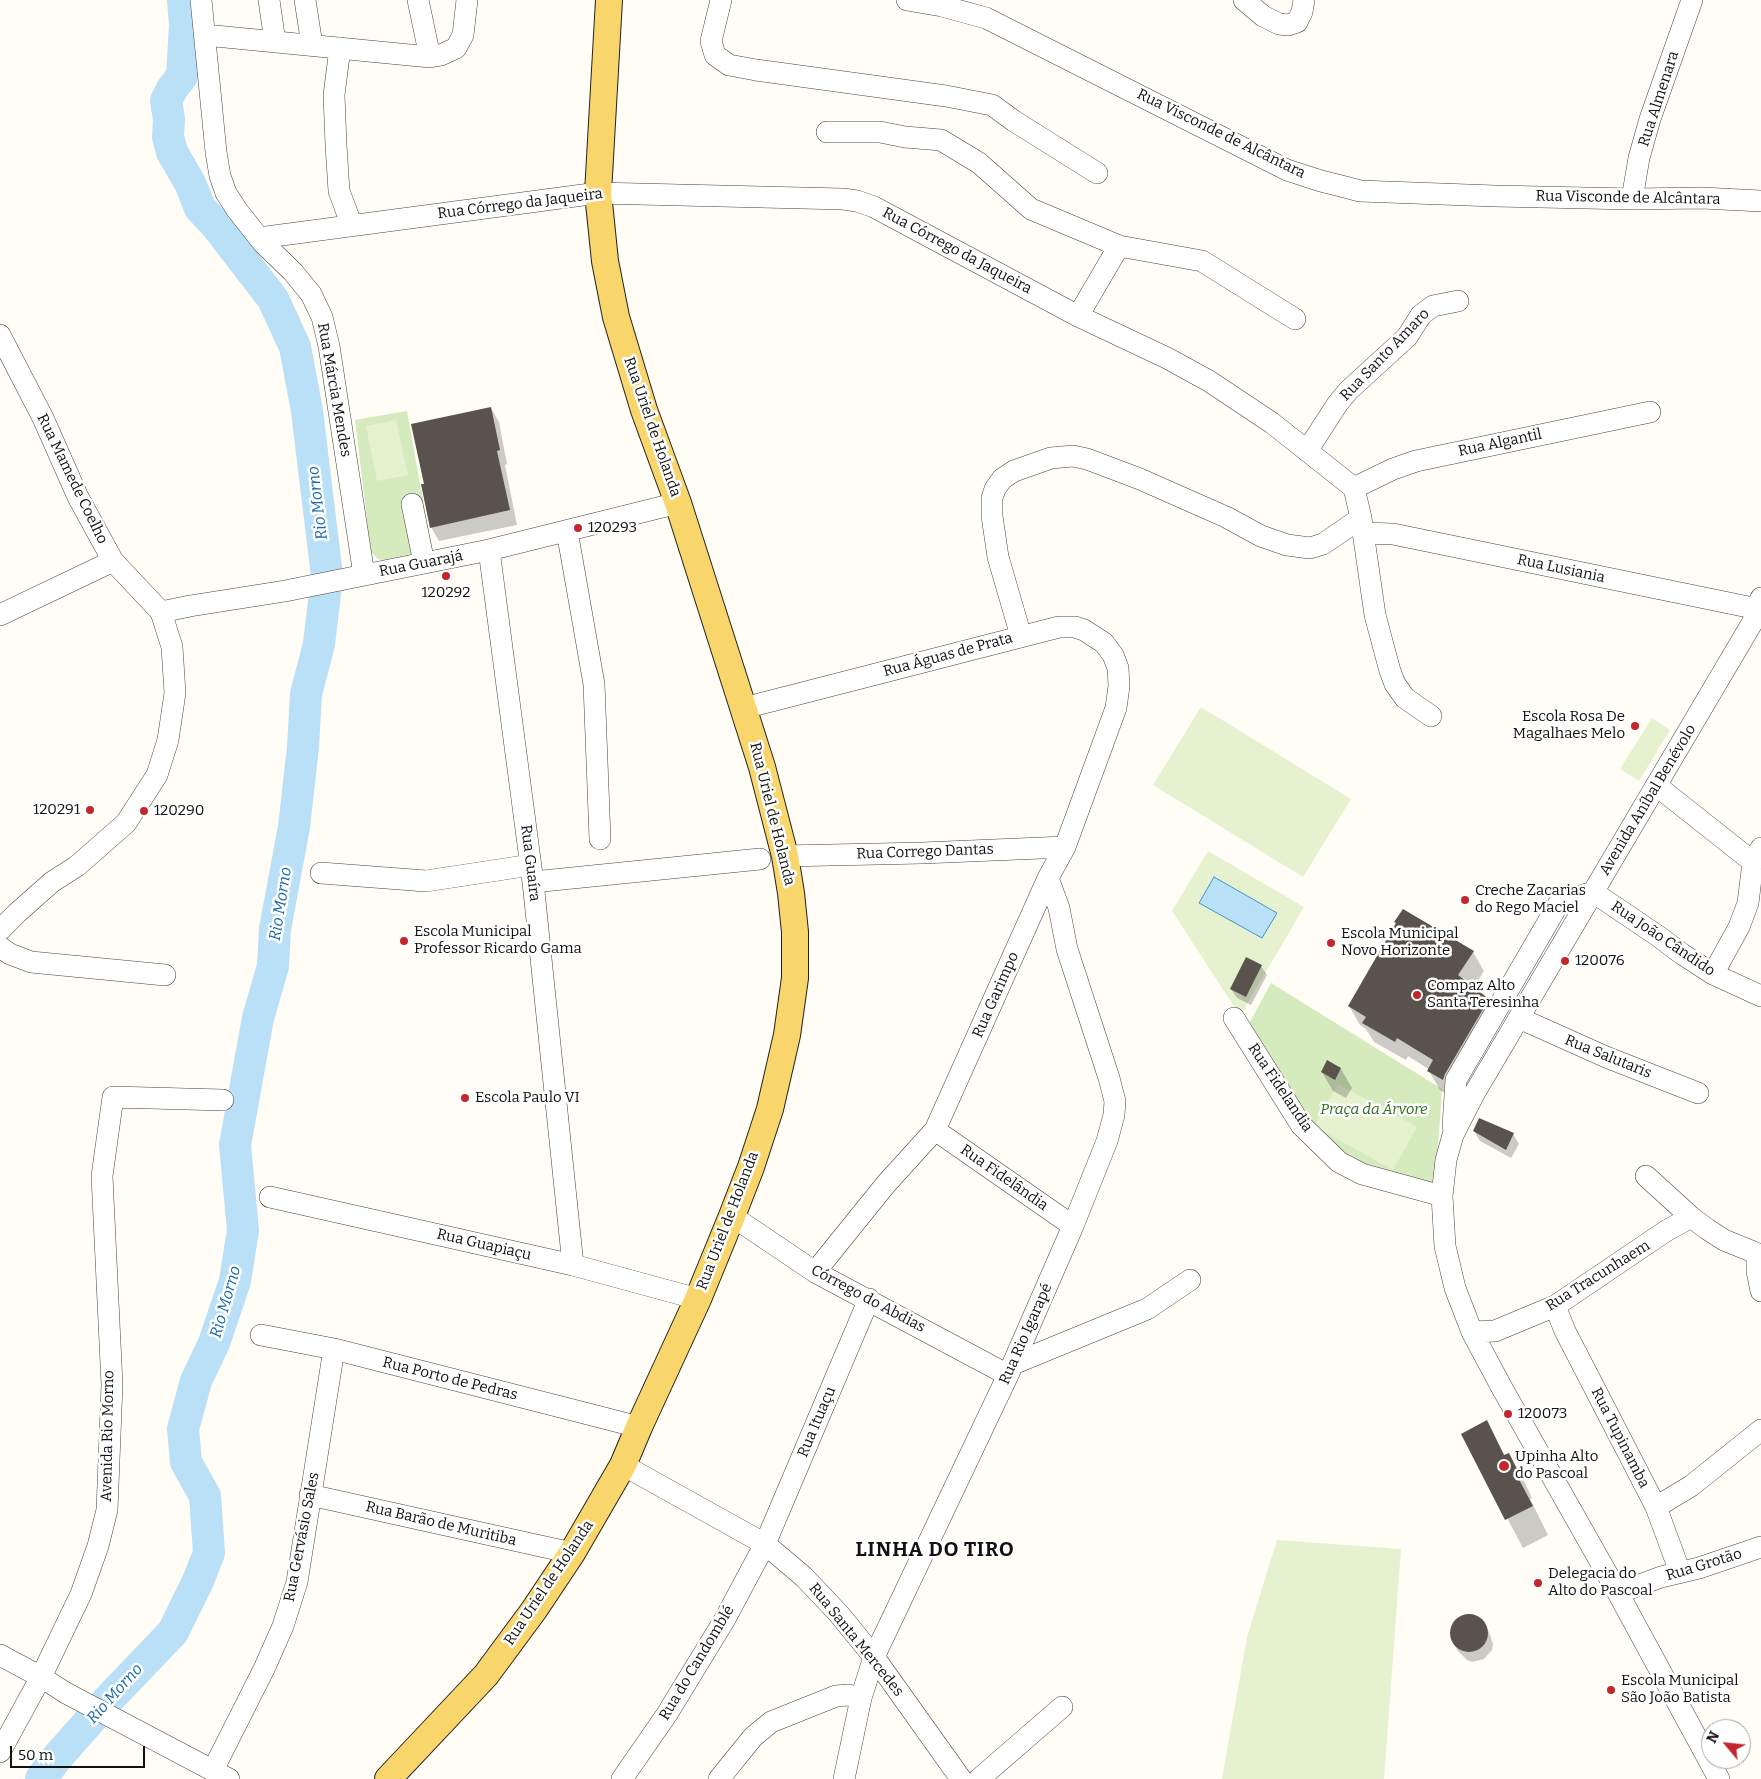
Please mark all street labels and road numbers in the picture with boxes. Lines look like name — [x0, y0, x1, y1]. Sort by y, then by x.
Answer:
street label: Rua Almenara — [1635, 49, 1683, 149]
street label: Rua Visconde de Alcântara — [1134, 85, 1308, 183]
street label: Rua Córrego da Jaqueira — [436, 185, 604, 223]
street label: Rua Visconde de Alcântara — [1535, 187, 1721, 209]
street label: Rua Córrego da Jaqueira — [879, 204, 1035, 298]
street label: Rua Santo Amaro — [1336, 305, 1434, 405]
street label: Rua Márcia Mendes — [313, 322, 355, 458]
street label: Rua Uriel de Holanda — [620, 355, 684, 499]
street label: Rua Mamede Coelho — [33, 411, 111, 547]
street label: Rua Algantil — [1457, 425, 1543, 461]
street label: Rua Guarajá — [377, 547, 465, 581]
street label: Rua Lusiania — [1516, 551, 1606, 587]
street label: Rua Águas de Prata — [881, 629, 1015, 681]
street label: Avenida Aníbal Benévolo — [1596, 721, 1700, 879]
street label: Rua Uriel de Holanda — [745, 741, 799, 887]
street label: Rua Guaíra — [516, 824, 544, 902]
street label: Rua Corrego Dantas — [856, 841, 994, 863]
street label: Rua João Cândido — [1608, 898, 1718, 980]
street label: Rua Garimpo — [969, 949, 1023, 1041]
street label: Rua Salutaris — [1562, 1031, 1654, 1083]
street label: Rua Fidelandia — [1244, 1040, 1316, 1136]
street label: Rua Fidelândia — [957, 1141, 1051, 1215]
street label: Rua Uriel de Holanda — [693, 1149, 763, 1293]
street label: Rua Guapiaçu — [435, 1225, 533, 1265]
street label: Rua Tracunhaem — [1543, 1237, 1653, 1315]
street label: Córrego do Abdias — [808, 1261, 928, 1337]
street label: Rua Rio Igarapé — [996, 1281, 1056, 1387]
street label: Rua Porto de Pedras — [381, 1354, 519, 1404]
street label: Avenida Rio Morno — [98, 1370, 118, 1502]
street label: Rua Ituaçu — [794, 1384, 840, 1460]
street label: Rua Tupinamba — [1587, 1385, 1653, 1491]
street label: Rua Gervásio Sales — [281, 1471, 323, 1603]
street label: Rua Barão de Muritiba — [364, 1498, 518, 1550]
street label: Rua Uriel de Holanda — [500, 1517, 598, 1649]
street label: Rua Grotão — [1664, 1545, 1744, 1585]
street label: Rua Santa Mercedes — [805, 1580, 907, 1700]
street label: Rua do Candomblé — [656, 1602, 738, 1724]

